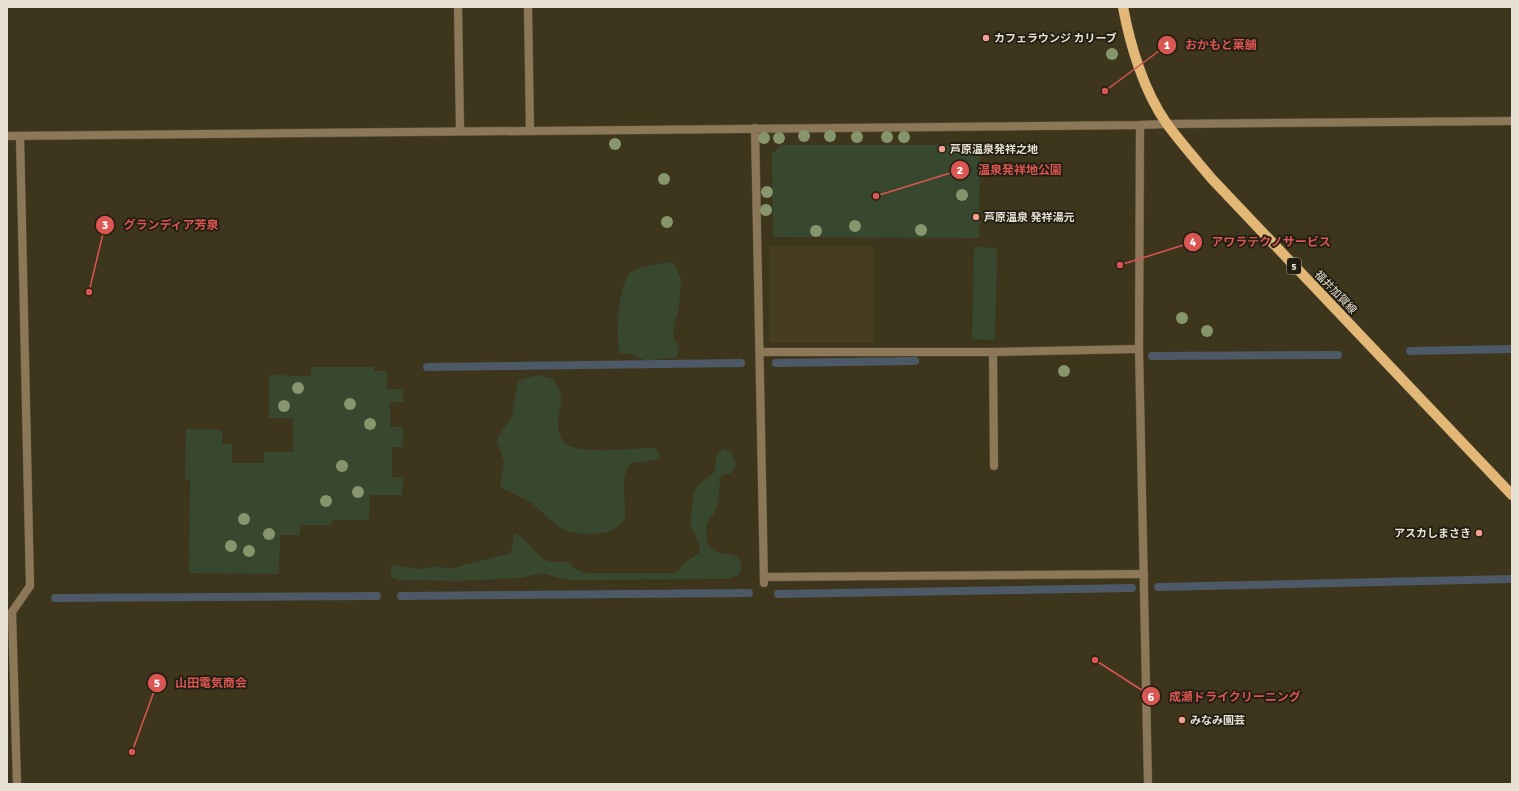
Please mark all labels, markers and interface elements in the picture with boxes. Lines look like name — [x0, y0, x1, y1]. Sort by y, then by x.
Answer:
place label: カフェラウンジ カリーブ — [994, 32, 1117, 45]
marker: カフェラウンジ カリーブ — [981, 33, 991, 43]
callout: おかもと菓舗 — [1157, 33, 1265, 57]
text: 1 — [1164, 38, 1171, 53]
text: おかもと菓舗 — [1185, 38, 1257, 53]
place label: 芦原温泉発祥之地 — [950, 143, 1038, 156]
marker: 芦原温泉発祥之地 — [937, 144, 947, 154]
callout: 温泉発祥地公園 — [950, 158, 1070, 182]
text: 2 — [957, 163, 963, 178]
text: 温泉発祥地公園 — [978, 163, 1062, 178]
place label: 芦原温泉 発祥湯元 — [984, 211, 1074, 224]
marker: 芦原温泉 発祥湯元 — [971, 212, 981, 222]
callout: グランディア芳泉 — [95, 213, 227, 237]
text: 3 — [102, 218, 108, 233]
text: グランディア芳泉 — [123, 218, 219, 233]
callout: アワラテクノサービス — [1183, 230, 1339, 254]
text: 4 — [1190, 235, 1197, 250]
text: アワラテクノサービス — [1211, 235, 1331, 250]
road number: 5 — [1287, 258, 1301, 274]
street label: 福井加賀線 — [1312, 268, 1359, 317]
place label: アスカしまさき — [1394, 527, 1471, 540]
marker: アスカしまさき — [1474, 528, 1484, 538]
callout: 山田電気商会 — [147, 671, 255, 695]
text: 5 — [154, 676, 160, 691]
text: 山田電気商会 — [175, 676, 247, 691]
callout: 成瀬ドライクリーニング — [1141, 684, 1309, 708]
text: 6 — [1148, 690, 1155, 705]
text: 成瀬ドライクリーニング — [1169, 690, 1301, 705]
place label: みなみ園芸 — [1190, 714, 1245, 727]
marker: みなみ園芸 — [1177, 715, 1187, 725]

